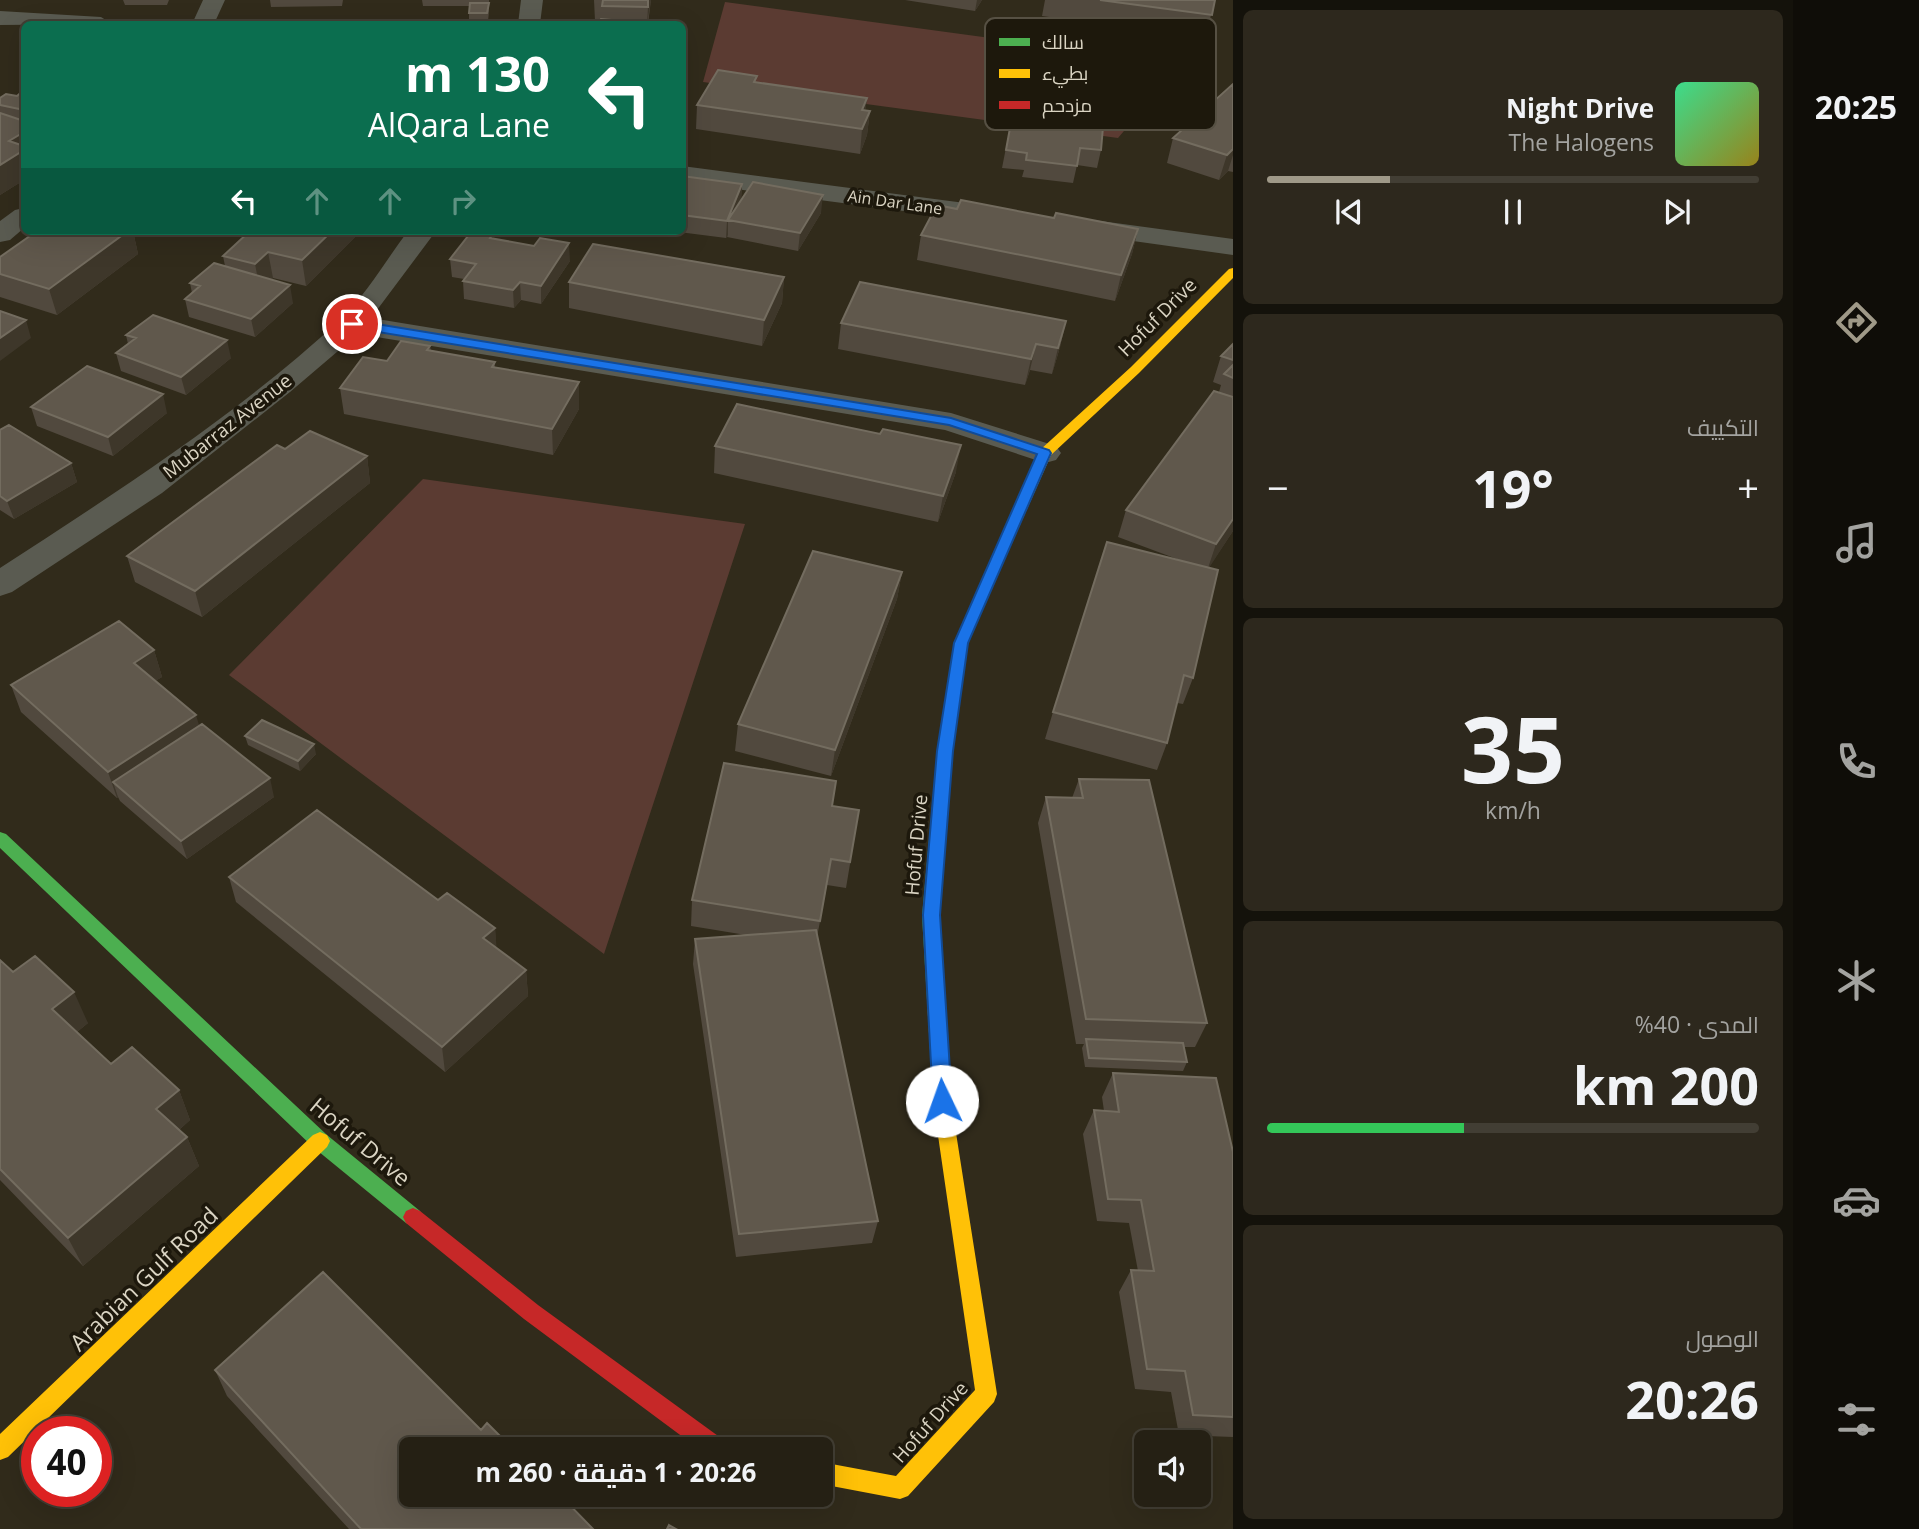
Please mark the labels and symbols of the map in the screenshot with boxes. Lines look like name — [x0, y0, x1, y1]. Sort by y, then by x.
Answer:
legend — [985, 18, 1216, 130]
text: سالك — [1042, 29, 1084, 55]
text: بطيء — [1042, 60, 1088, 88]
text: مزدحم — [1042, 92, 1092, 119]
street label: Ain Dar Lane — [846, 184, 944, 220]
street label: Hofuf Drive — [1112, 272, 1202, 362]
pin — [322, 294, 382, 354]
street label: Mubarraz Avenue — [157, 367, 297, 485]
street label: Hofuf Drive — [899, 793, 933, 897]
position arrow — [905, 1064, 979, 1138]
street label: Hofuf Drive — [303, 1090, 418, 1193]
street label: Arabian Gulf Road — [62, 1199, 224, 1357]
street label: Hofuf Drive — [886, 1376, 974, 1468]
speed limit sign: 40 — [21, 1416, 112, 1507]

